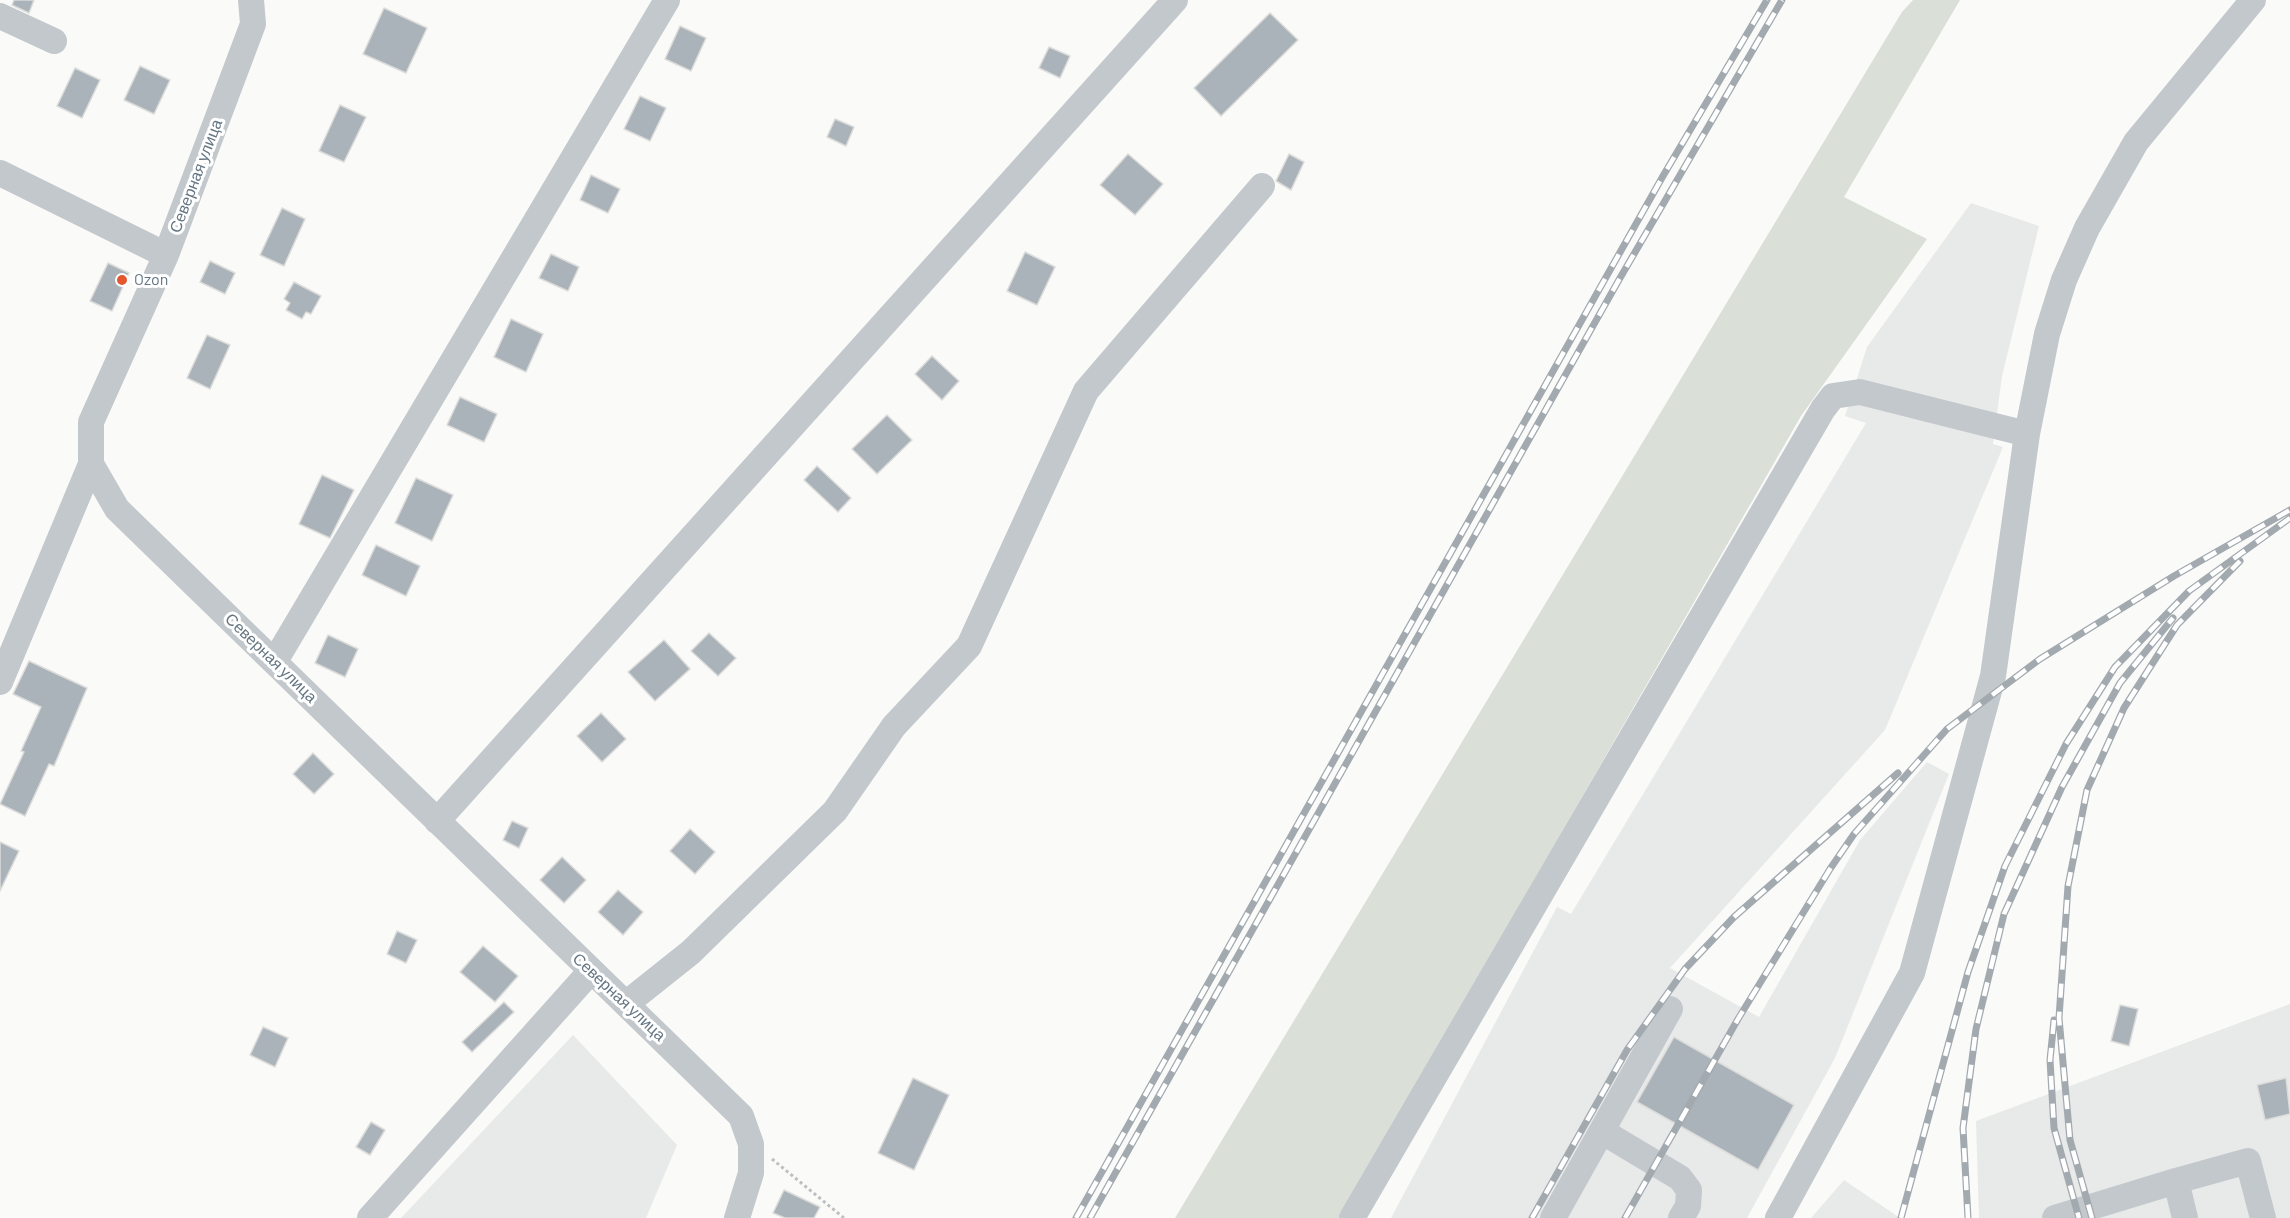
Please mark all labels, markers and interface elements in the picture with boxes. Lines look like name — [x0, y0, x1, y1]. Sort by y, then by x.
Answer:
street label: Северная улица — [166, 116, 226, 236]
place label: Ozon — [134, 270, 168, 290]
marker: Ozon — [115, 273, 129, 287]
street label: Северная улица — [221, 609, 321, 707]
street label: Северная улица — [569, 949, 669, 1045]

